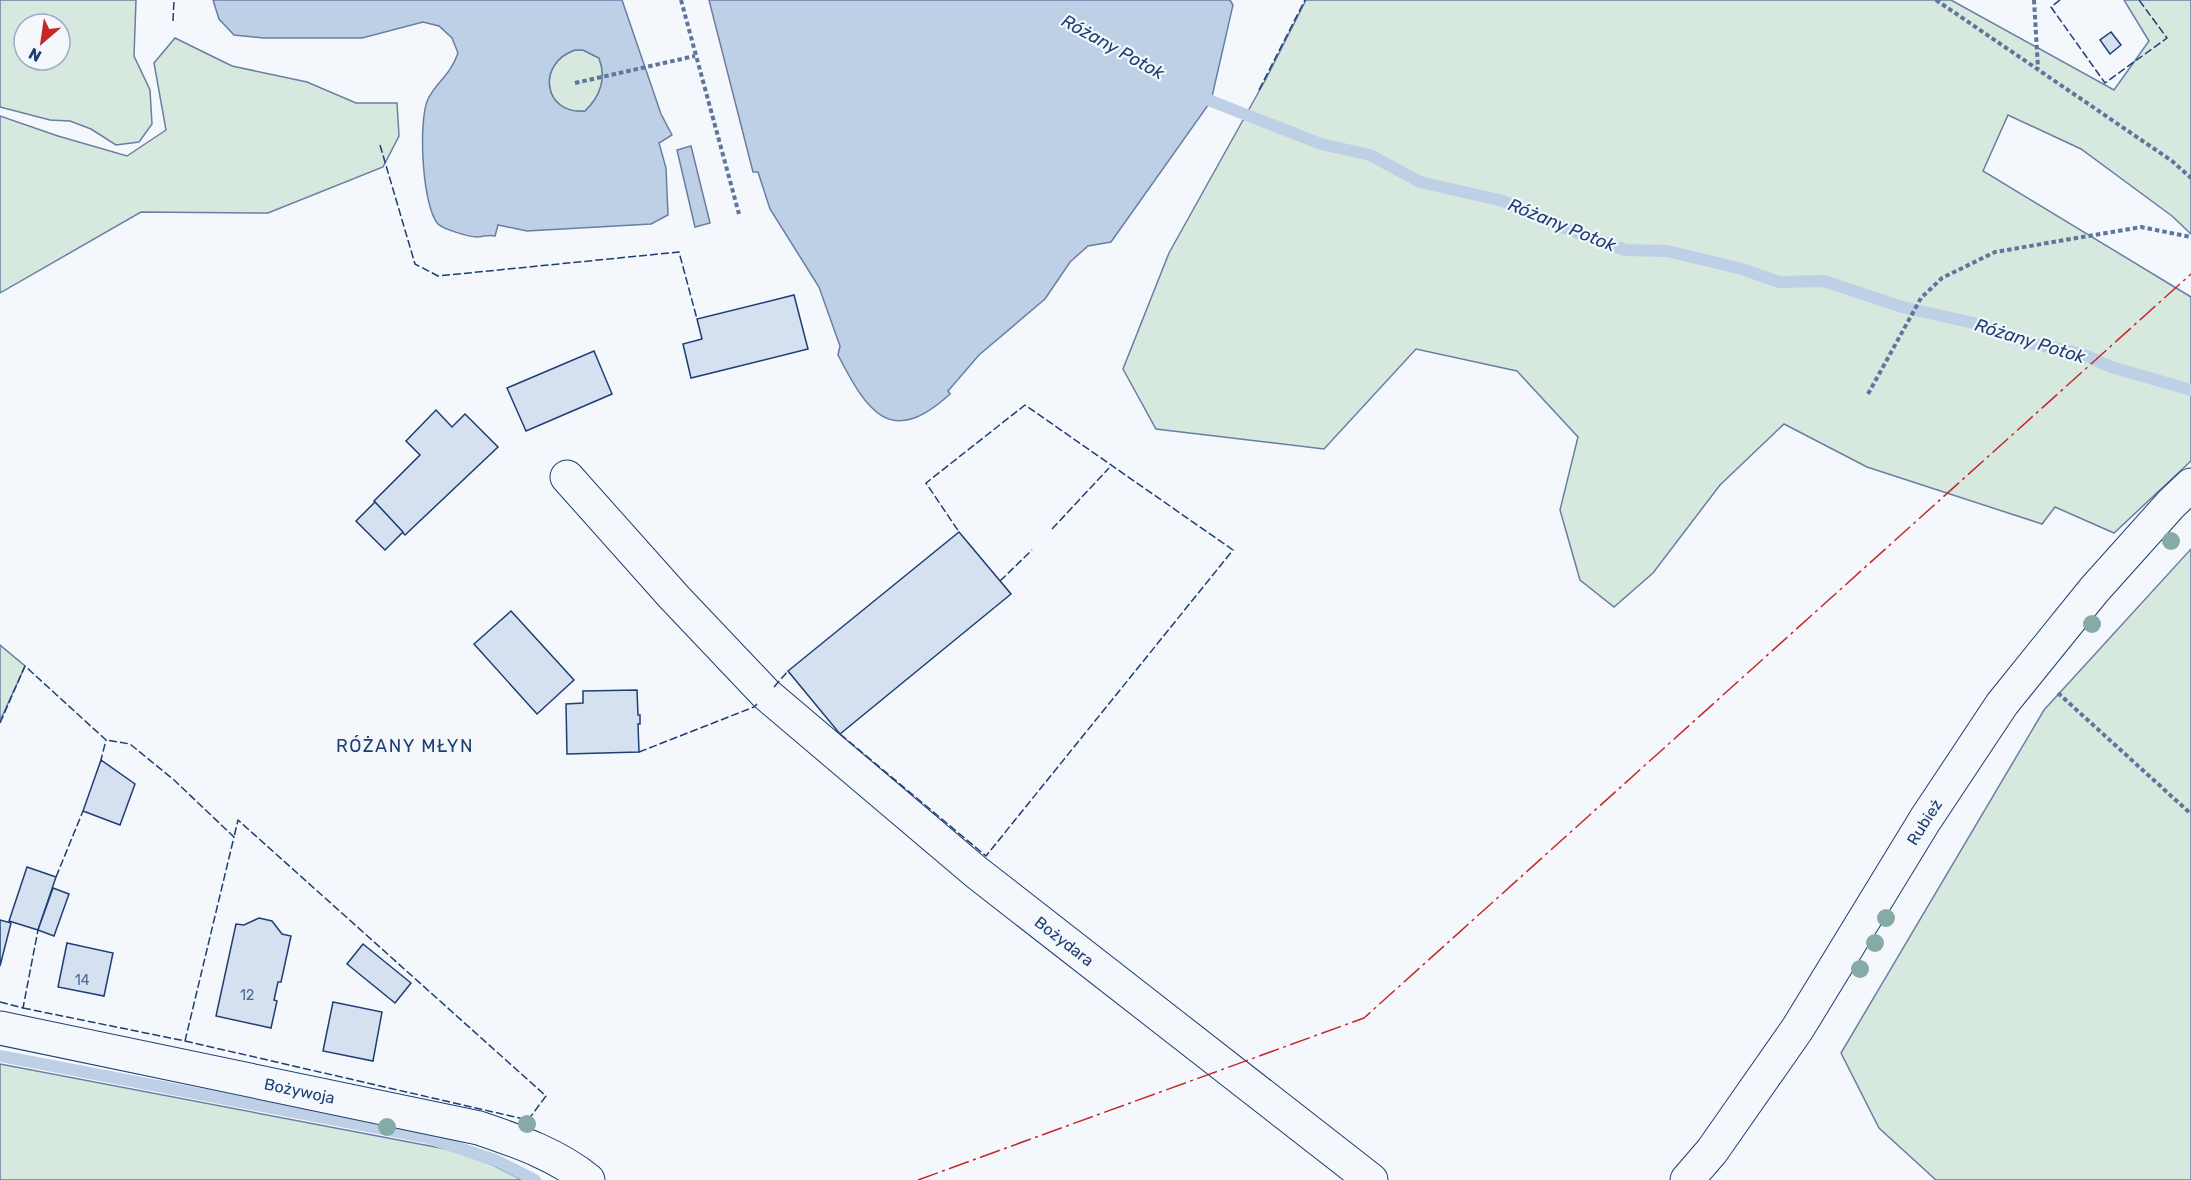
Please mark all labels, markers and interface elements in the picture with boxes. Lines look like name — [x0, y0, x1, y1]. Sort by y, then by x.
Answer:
water label: Różany Potok — [1058, 10, 1169, 85]
north arrow — [12, 12, 72, 72]
text: N — [25, 44, 45, 66]
water label: Różany Potok — [1505, 193, 1620, 257]
water label: Różany Potok — [1972, 314, 2089, 368]
district label: RÓŻANY MŁYN — [336, 735, 474, 757]
street label: Rubież — [1903, 795, 1946, 848]
street label: Bożydara — [1031, 912, 1098, 970]
house number: 14 — [75, 972, 90, 989]
house number: 12 — [240, 987, 254, 1004]
street label: Bożywoja — [263, 1074, 336, 1107]

